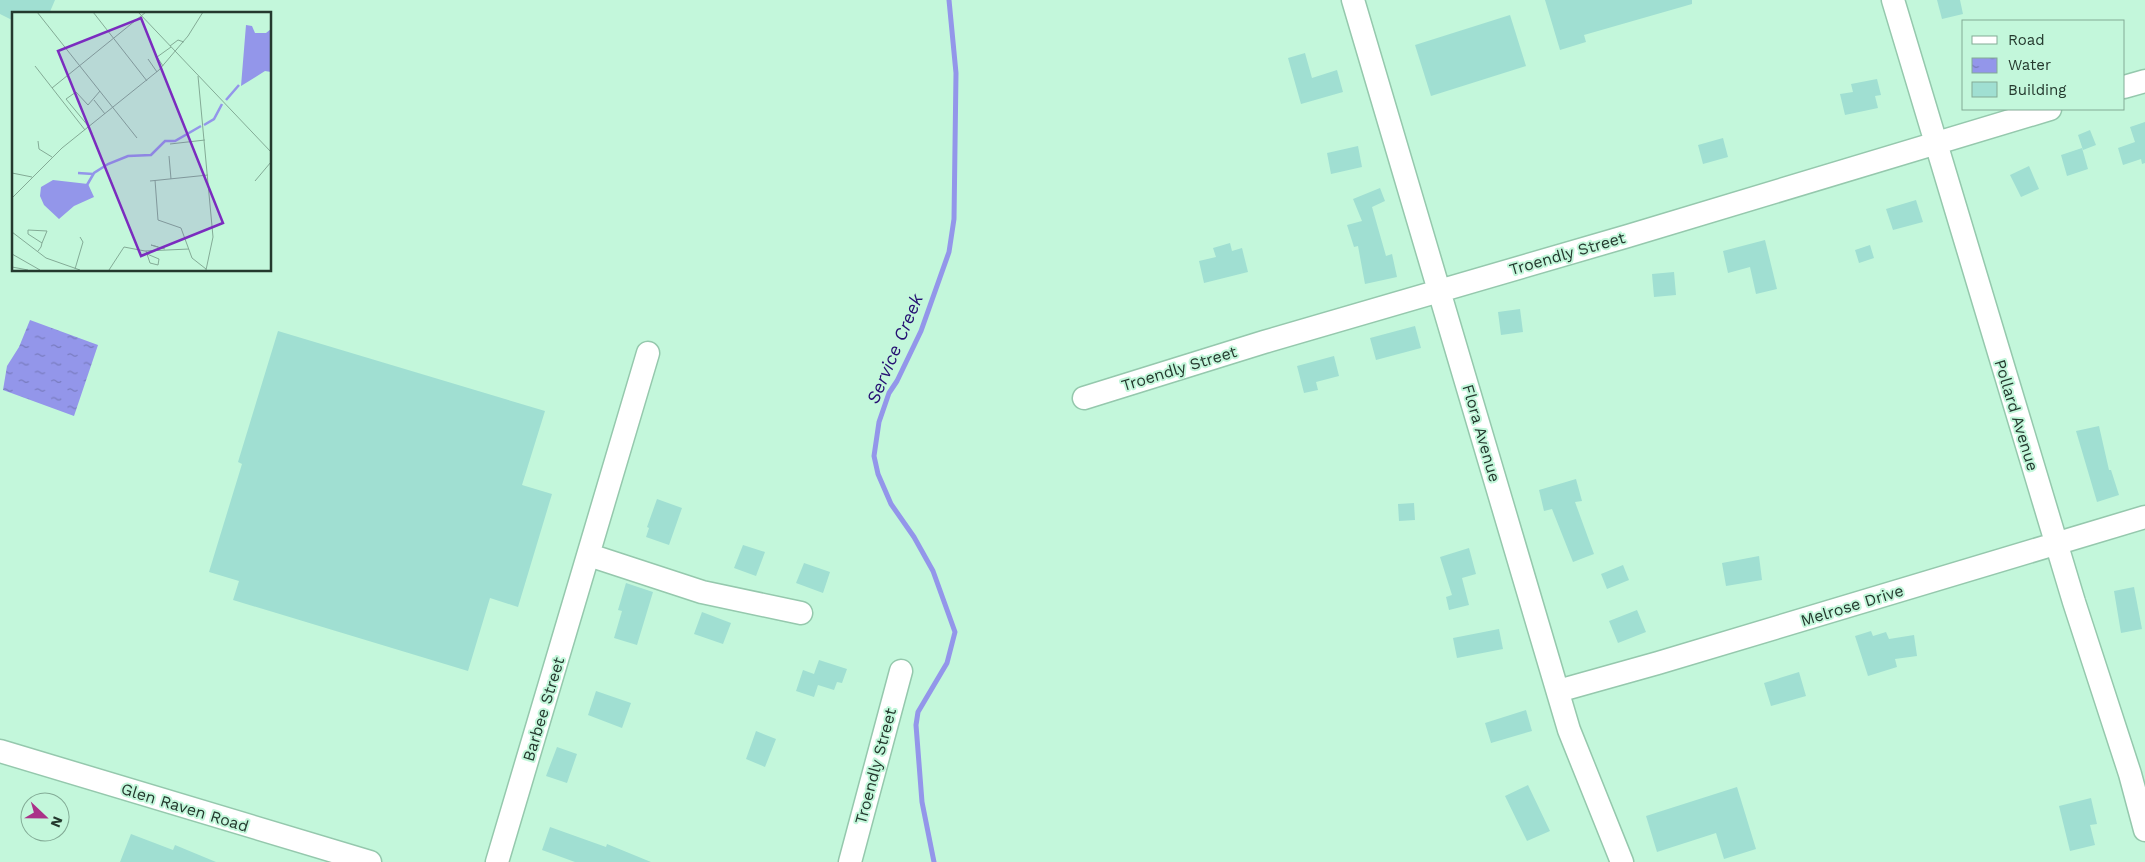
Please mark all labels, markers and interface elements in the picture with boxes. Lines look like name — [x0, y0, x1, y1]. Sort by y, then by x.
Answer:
inset map — [12, 12, 271, 271]
legend — [1962, 20, 2125, 110]
text: Road — [2008, 31, 2045, 49]
text: Water — [2008, 56, 2051, 74]
text: Building — [2008, 81, 2066, 99]
street label: Troendly Street — [1507, 228, 1628, 279]
water label: Service Creek — [862, 290, 928, 407]
street label: Troendly Street — [1119, 342, 1239, 395]
street label: Pollard Avenue — [1991, 357, 2043, 473]
street label: Flora Avenue — [1459, 382, 1505, 484]
street label: Melrose Drive — [1798, 581, 1906, 630]
street label: Barbee Street — [519, 654, 568, 764]
street label: Troendly Street — [851, 706, 900, 826]
street label: Glen Raven Road — [119, 779, 251, 836]
north arrow — [20, 792, 70, 842]
text: N — [48, 814, 66, 830]

